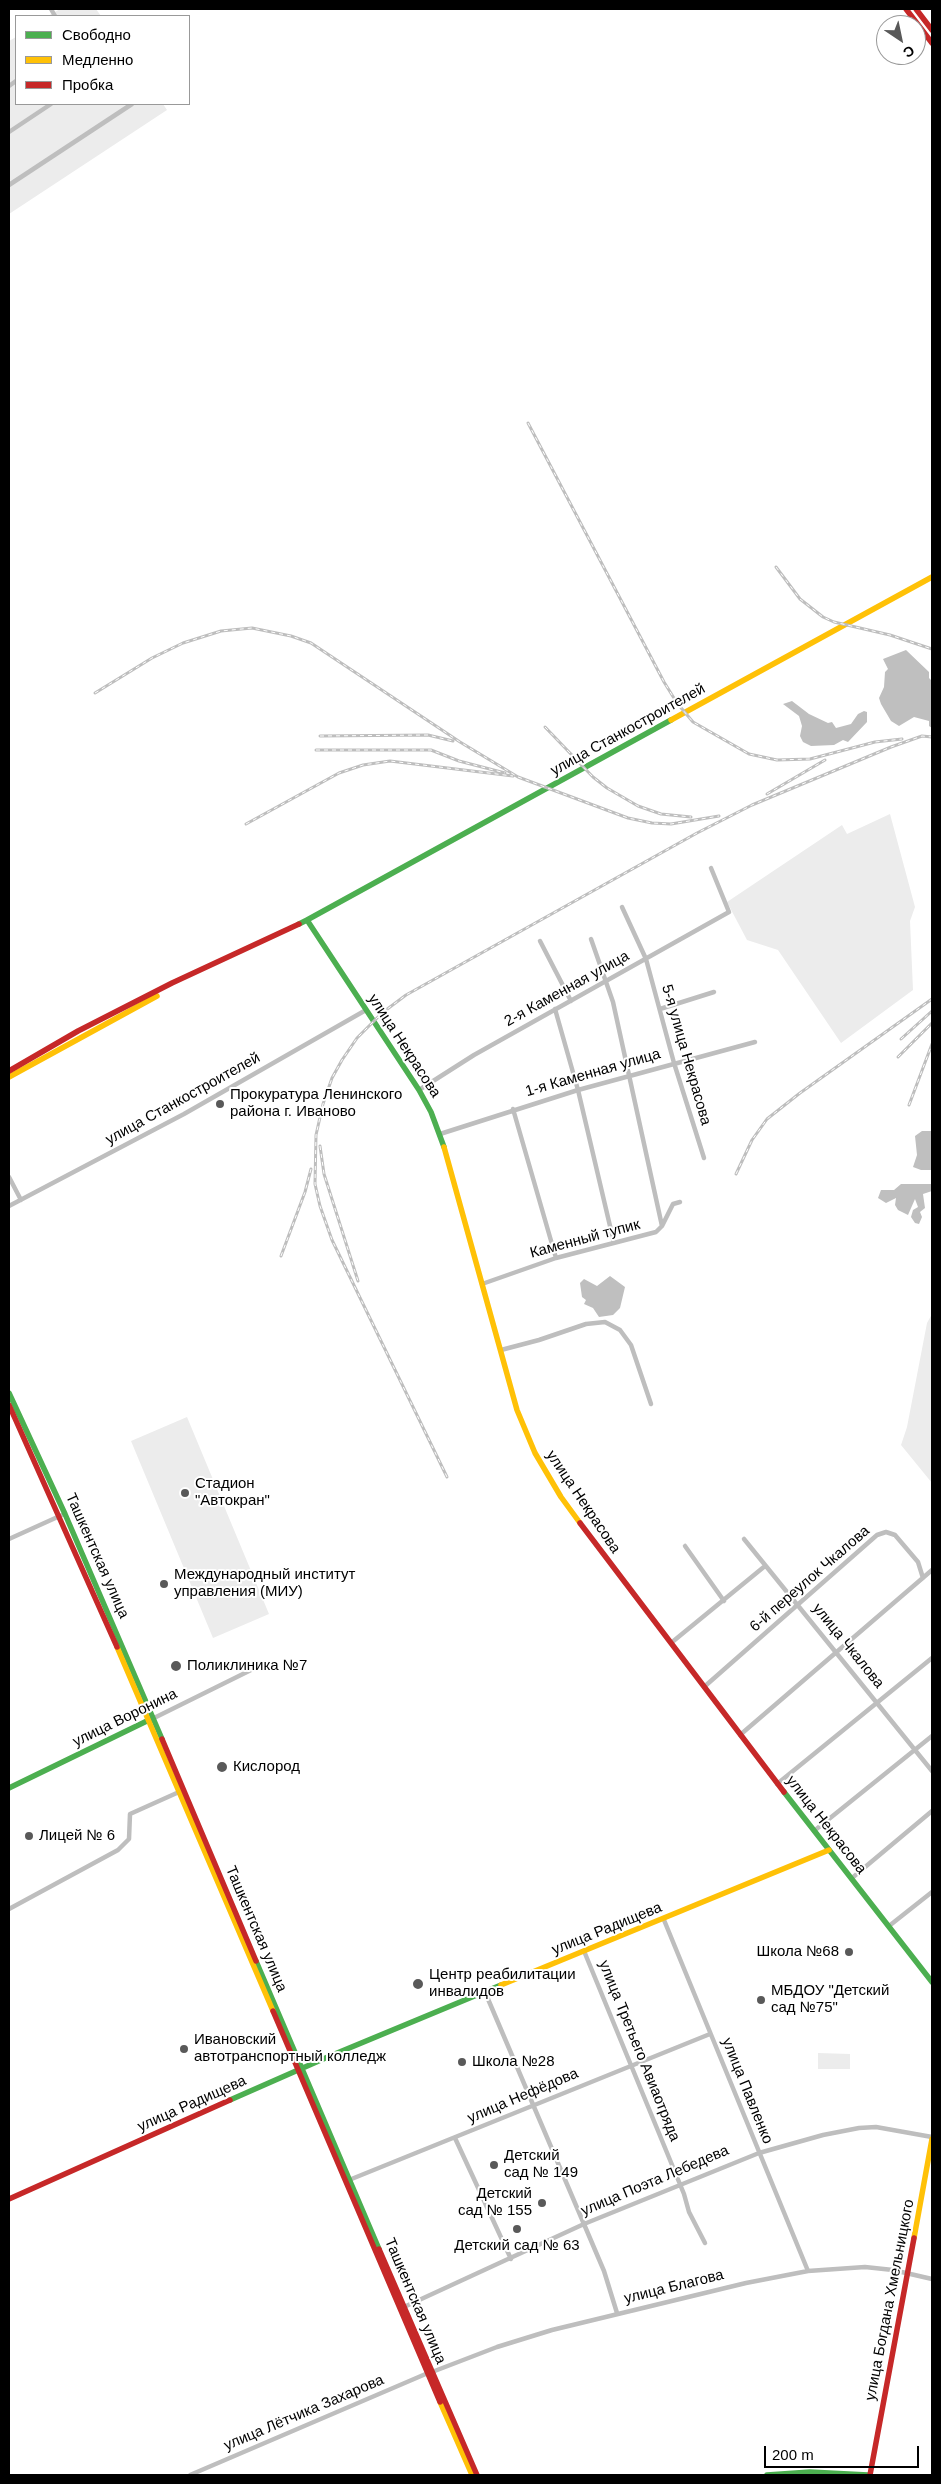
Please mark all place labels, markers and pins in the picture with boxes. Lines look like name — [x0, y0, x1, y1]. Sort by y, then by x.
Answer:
place label: Прокуратура Ленинского района г. Иваново — [230, 1086, 402, 1121]
marker: Прокуратура Ленинского района г. Иваново — [214, 1098, 226, 1110]
place label: Стадион "Автокран" — [195, 1475, 270, 1510]
marker: Стадион "Автокран" — [179, 1487, 191, 1499]
place label: Международный институт управления (МИУ) — [174, 1566, 355, 1601]
marker: Международный институт управления (МИУ) — [158, 1578, 170, 1590]
place label: Поликлиника №7 — [187, 1657, 307, 1675]
marker: Поликлиника №7 — [169, 1659, 183, 1673]
place label: Кислород — [233, 1758, 300, 1776]
marker: Кислород — [215, 1760, 229, 1774]
place label: Лицей № 6 — [39, 1827, 115, 1845]
marker: Лицей № 6 — [23, 1830, 35, 1842]
place label: Школа №68 — [756, 1943, 839, 1961]
marker: Школа №68 — [843, 1946, 855, 1958]
place label: Центр реабилитации инвалидов — [429, 1966, 576, 2001]
marker: Центр реабилитации инвалидов — [411, 1977, 425, 1991]
place label: МБДОУ "Детский сад №75" — [771, 1982, 889, 2017]
marker: МБДОУ "Детский сад №75" — [755, 1994, 767, 2006]
place label: Ивановский автотранспортный колледж — [194, 2031, 386, 2066]
marker: Ивановский автотранспортный колледж — [178, 2043, 190, 2055]
place label: Школа №28 — [472, 2053, 555, 2071]
marker: Школа №28 — [456, 2056, 468, 2068]
place label: Детский сад № 149 — [504, 2147, 578, 2182]
marker: Детский сад № 149 — [488, 2159, 500, 2171]
place label: Детский сад № 155 — [458, 2185, 532, 2220]
marker: Детский сад № 155 — [536, 2197, 548, 2209]
marker: Детский сад № 63 — [511, 2223, 523, 2235]
place label: Детский сад № 63 — [454, 2237, 580, 2255]

